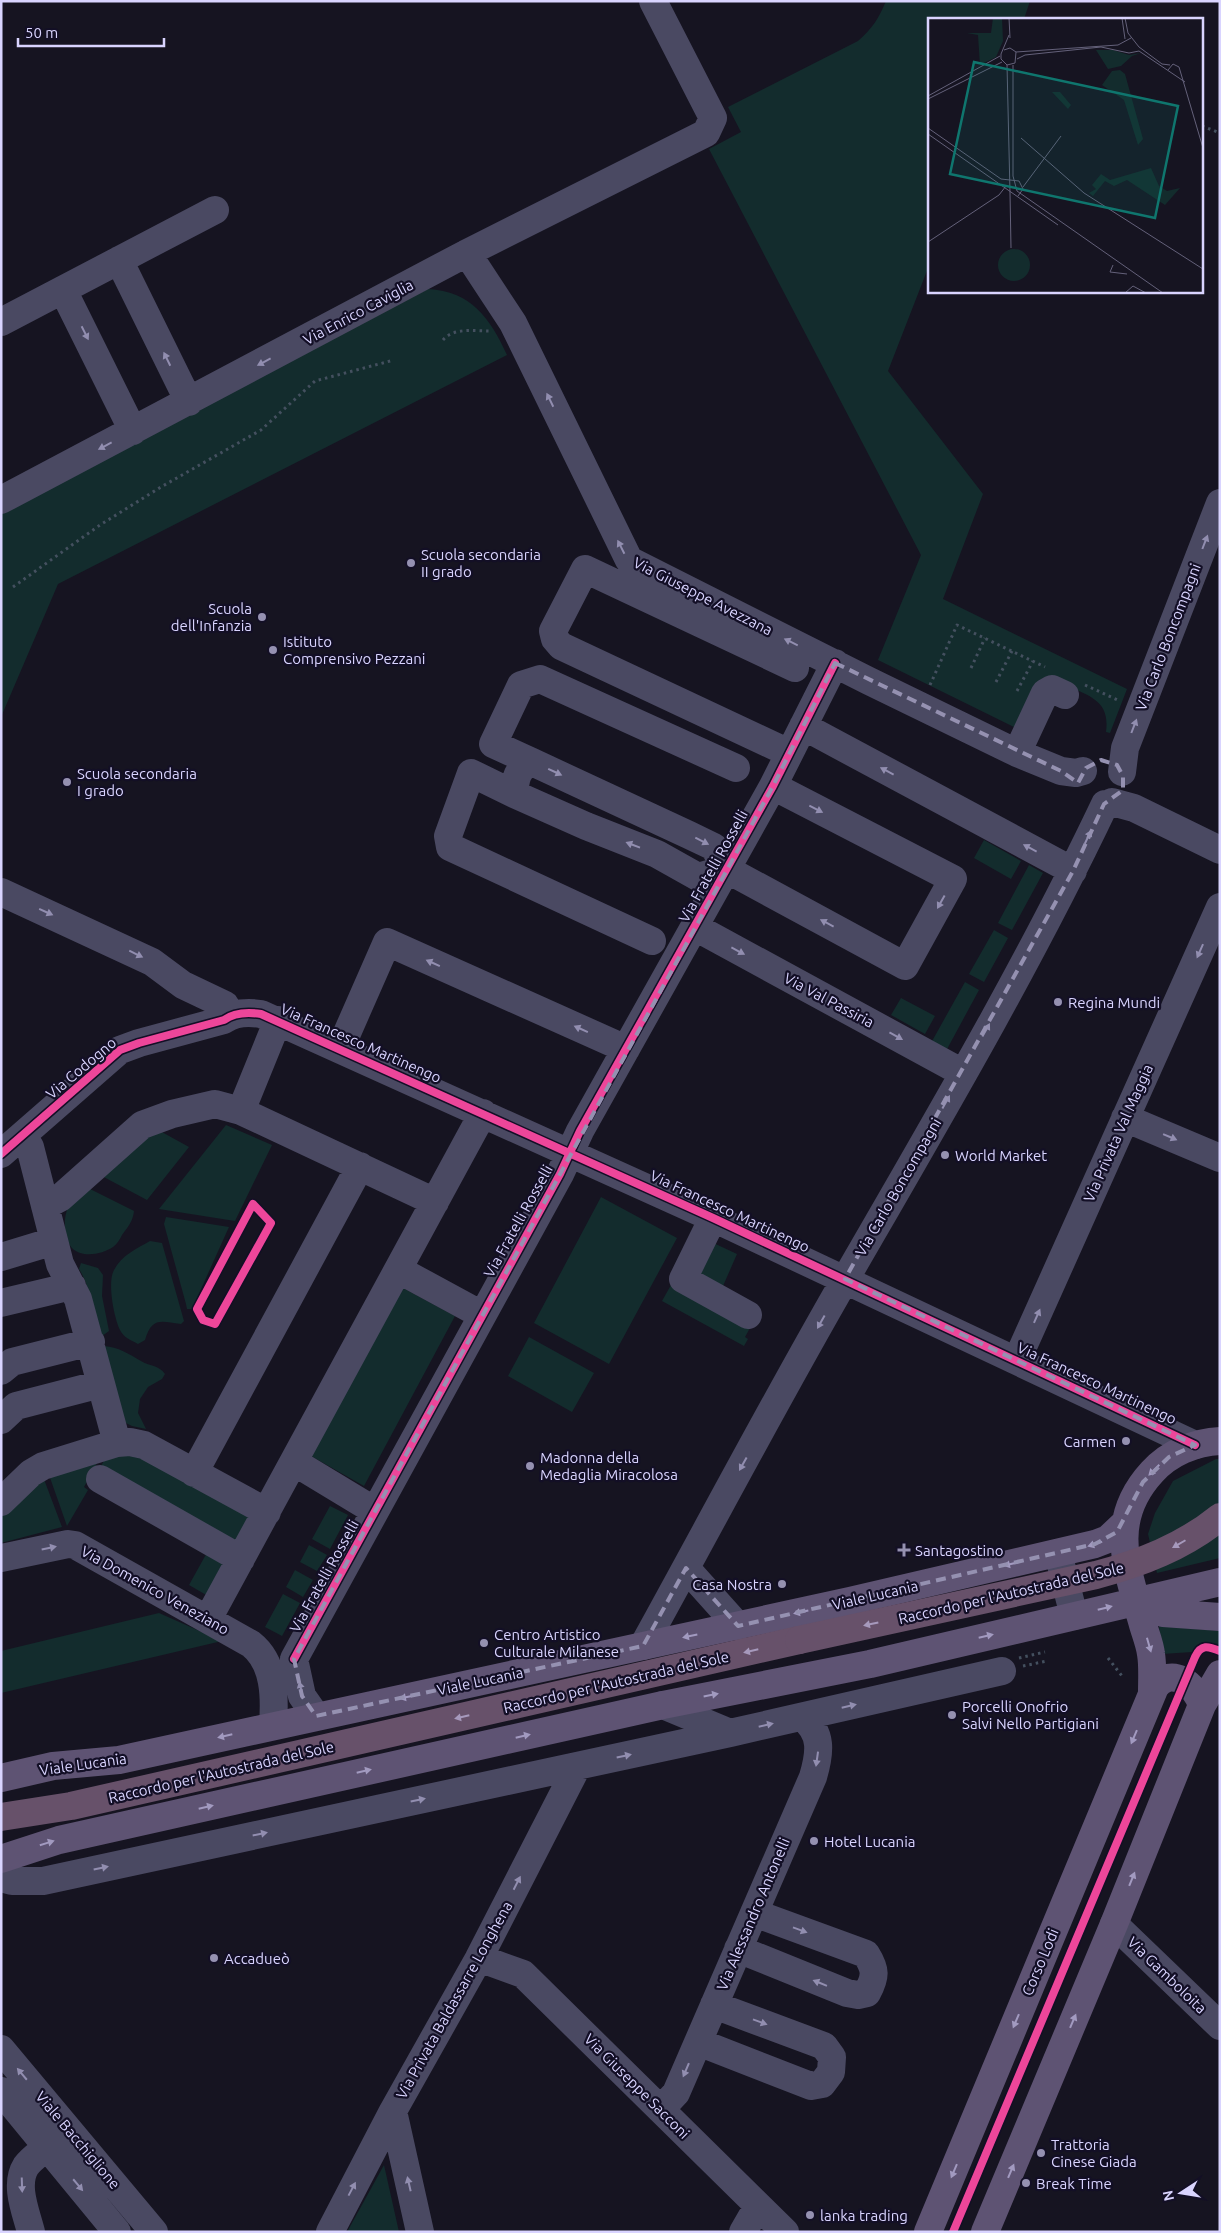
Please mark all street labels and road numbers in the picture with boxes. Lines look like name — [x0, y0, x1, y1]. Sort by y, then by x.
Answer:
street label: Via Enrico Caviglia — [300, 276, 416, 348]
street label: Via Giuseppe Avezzana — [631, 553, 775, 639]
street label: Via Carlo Boncompagni — [1132, 561, 1204, 713]
street label: Via Fratelli Rosselli — [675, 807, 751, 925]
street label: Via Val Passiria — [781, 969, 877, 1031]
street label: Via Francesco Martinengo — [278, 1000, 444, 1086]
street label: Via Codogno — [42, 1034, 120, 1102]
street label: Via Privata Val Maggia — [1080, 1062, 1156, 1204]
street label: Via Carlo Boncompagni — [852, 1115, 944, 1259]
street label: Via Fratelli Rosselli — [480, 1162, 556, 1280]
street label: Via Francesco Martinengo — [648, 1167, 812, 1255]
street label: Via Francesco Martinengo — [1015, 1339, 1179, 1427]
street label: Via Fratelli Rosselli — [286, 1517, 362, 1635]
street label: Via Domenico Veneziano — [78, 1542, 232, 1638]
street label: Raccordo per l'Autostrada del Sole — [897, 1559, 1125, 1627]
street label: Viale Lucania — [830, 1577, 920, 1613]
street label: Raccordo per l'Autostrada del Sole — [502, 1648, 730, 1716]
street label: Viale Lucania — [435, 1664, 525, 1698]
street label: Raccordo per l'Autostrada del Sole — [107, 1738, 335, 1806]
street label: Viale Lucania — [38, 1749, 128, 1779]
street label: Via Alessandro Antonelli — [713, 1835, 793, 1993]
street label: Via Privata Baldassarre Longhena — [392, 1898, 516, 2102]
street label: Corso Lodi — [1018, 1926, 1062, 1998]
street label: Via Gamboloita — [1124, 1933, 1210, 2017]
street label: Via Giuseppe Sacconi — [581, 2030, 693, 2142]
street label: Viale Bacchiglione — [32, 2088, 124, 2192]

